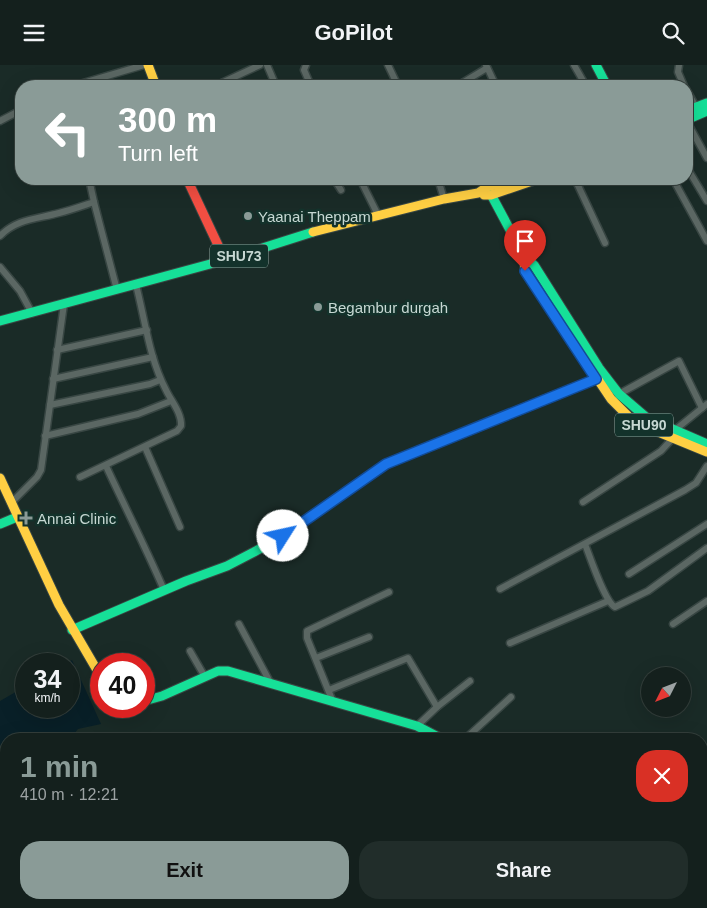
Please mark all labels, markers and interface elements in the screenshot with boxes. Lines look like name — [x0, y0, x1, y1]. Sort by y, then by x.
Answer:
icon: menu — [20, 19, 48, 47]
icon: search — [659, 19, 687, 47]
text: GoPilot — [314, 20, 393, 45]
icon: left — [35, 100, 100, 165]
text: 300 m — [118, 100, 217, 139]
text: Turn left — [118, 141, 198, 166]
place label: Yaanai Theppam — [258, 208, 371, 225]
marker: Yaanai Theppam — [242, 210, 254, 222]
pin — [504, 220, 546, 271]
icon: arrive — [511, 227, 539, 255]
road number: SHU73 — [210, 245, 268, 267]
place label: Begambur durgah — [328, 299, 448, 316]
marker: Begambur durgah — [312, 301, 324, 313]
road number: SHU90 — [615, 413, 673, 437]
position arrow — [256, 509, 308, 561]
place label: Annai Clinic — [37, 510, 117, 527]
marker: Annai Clinic — [19, 511, 33, 525]
speed limit sign: 40 — [90, 653, 155, 718]
text: 34 — [34, 665, 61, 693]
north arrow — [641, 667, 691, 717]
map controls — [641, 667, 691, 717]
text: km/h — [34, 691, 61, 705]
text: 1 min — [20, 750, 98, 783]
button: close — [636, 750, 688, 802]
text: 410 m · 12:21 — [20, 786, 119, 803]
button: Exit — [20, 841, 349, 899]
button: Share — [359, 841, 688, 899]

